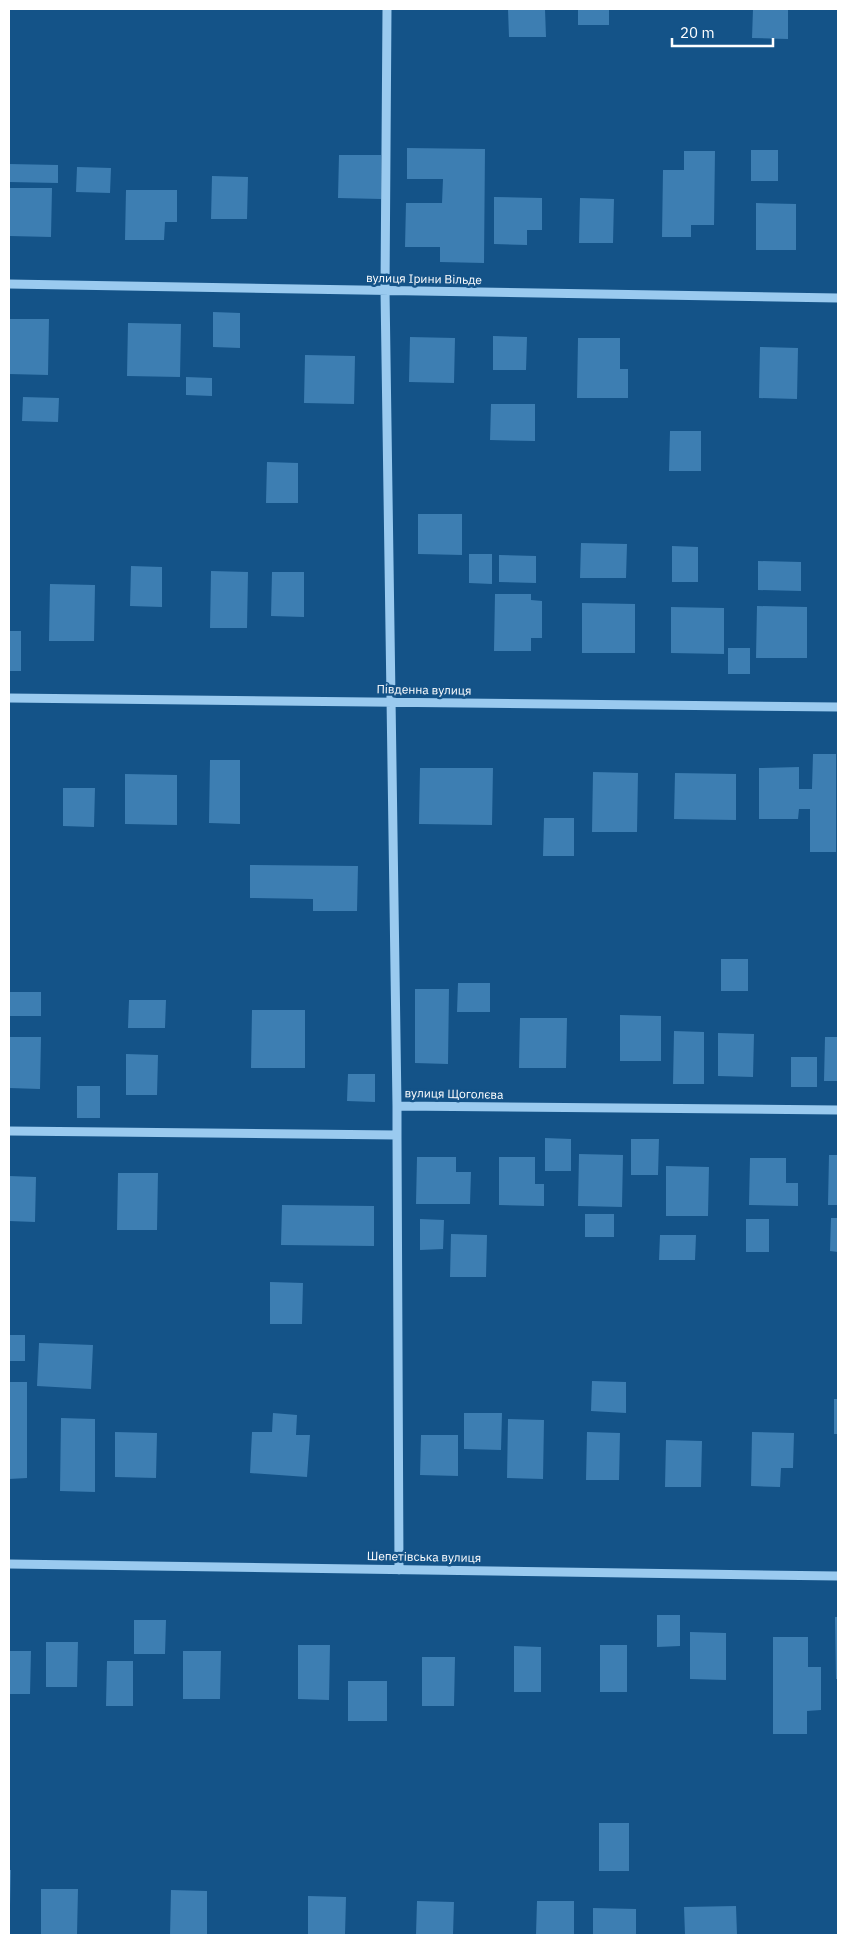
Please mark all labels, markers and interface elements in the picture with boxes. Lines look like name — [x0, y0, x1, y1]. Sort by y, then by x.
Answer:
scale bar — [672, 15, 773, 47]
text: 20 m — [680, 23, 715, 42]
street label: вулиця Ірини Вільде — [366, 270, 483, 287]
street label: Південна вулиця — [376, 681, 472, 698]
street label: вулиця Щоголєва — [404, 1085, 504, 1102]
street label: Шепетівська вулиця — [367, 1548, 481, 1565]

